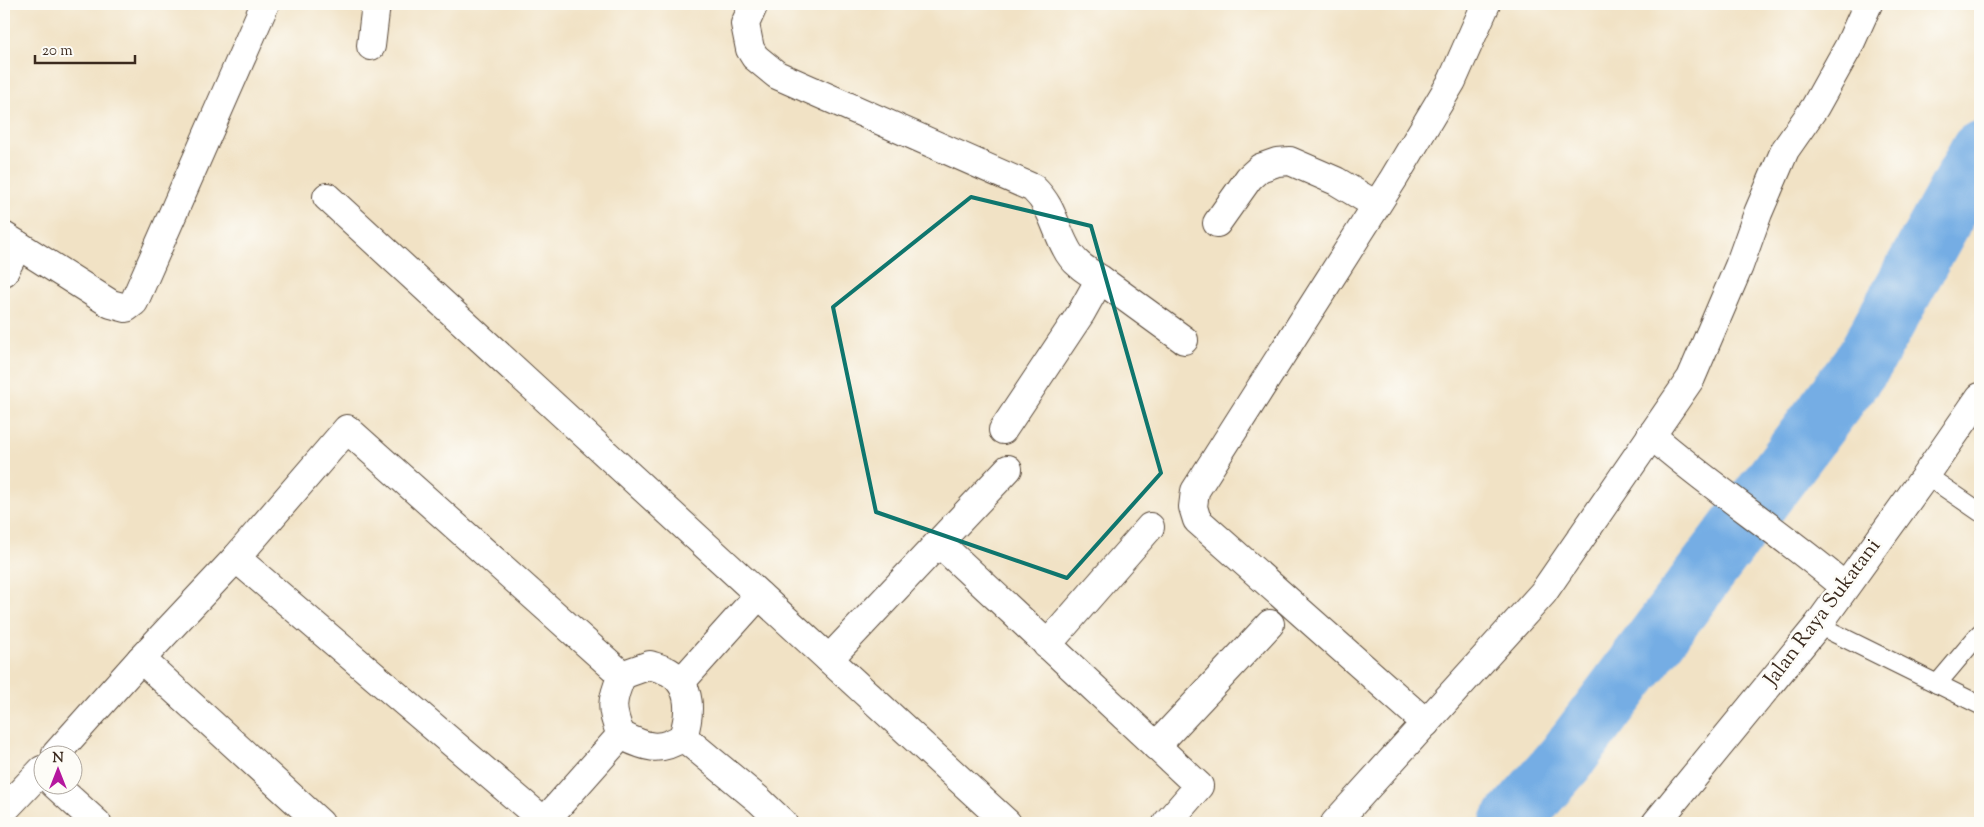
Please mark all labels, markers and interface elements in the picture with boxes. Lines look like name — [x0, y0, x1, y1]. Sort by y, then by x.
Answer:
scale bar — [35, 32, 135, 64]
text: 20 m — [42, 41, 73, 62]
street label: Jalan Raya Sukatani — [1757, 533, 1889, 694]
north arrow — [32, 744, 82, 794]
text: N — [52, 749, 64, 769]

